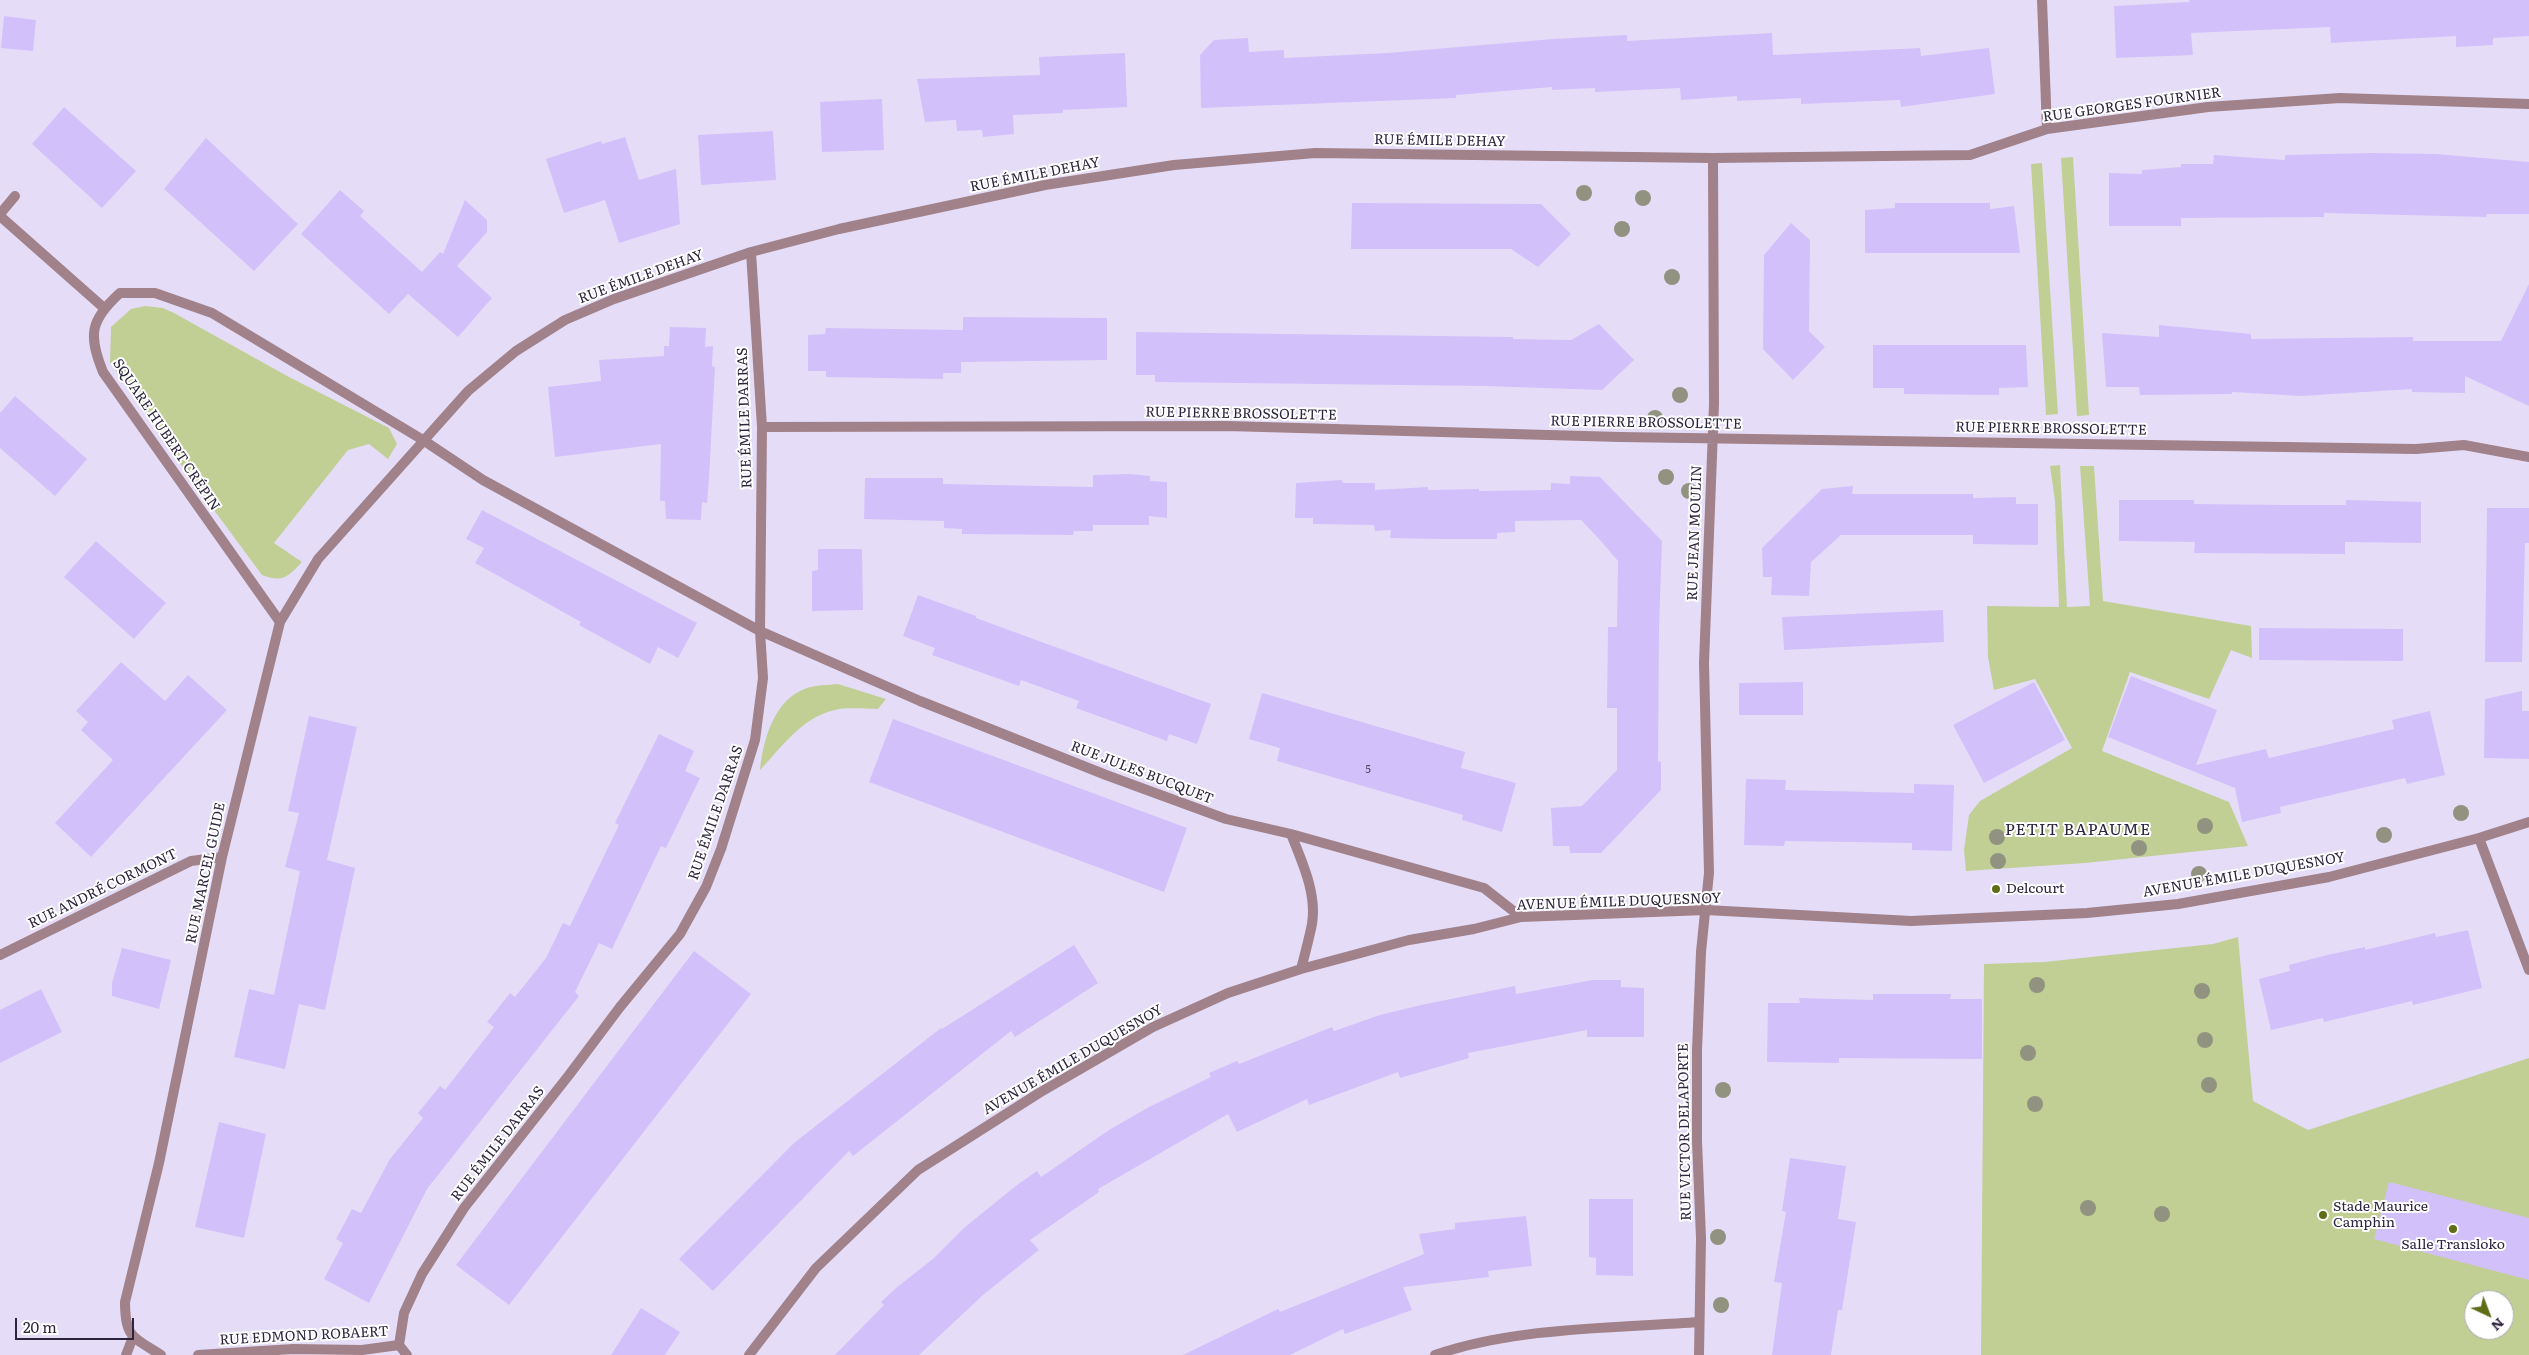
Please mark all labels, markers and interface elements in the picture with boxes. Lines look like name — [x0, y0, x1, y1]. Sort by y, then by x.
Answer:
street label: RUE GEORGES FOURNIER — [2042, 84, 2222, 126]
street label: RUE ÉMILE DEHAY — [1374, 131, 1506, 151]
street label: RUE ÉMILE DEHAY — [969, 154, 1101, 196]
street label: RUE ÉMILE DEHAY — [576, 247, 706, 307]
street label: RUE ÉMILE DARRAS — [734, 347, 756, 489]
street label: SQUARE HUBERT CRÉPIN — [109, 356, 223, 514]
street label: RUE PIERRE BROSSOLETTE — [1145, 404, 1337, 424]
street label: RUE PIERRE BROSSOLETTE — [1550, 413, 1742, 433]
street label: RUE PIERRE BROSSOLETTE — [1955, 419, 2147, 439]
street label: RUE JEAN MOULIN — [1684, 465, 1706, 601]
street label: RUE JULES BUCQUET — [1068, 738, 1216, 808]
street label: RUE ÉMILE DARRAS — [685, 744, 747, 882]
house number: 5 — [1365, 763, 1371, 777]
street label: RUE MARCEL GUIDE — [183, 801, 229, 945]
district label: PETIT BAPAUME — [2003, 820, 2153, 840]
street label: RUE ANDRÉ CORMONT — [26, 846, 180, 932]
street label: AVENUE ÉMILE DUQUESNOY — [2142, 849, 2346, 901]
place label: Delcourt — [2006, 881, 2065, 897]
marker: Delcourt — [1990, 883, 2002, 895]
street label: AVENUE ÉMILE DUQUESNOY — [1516, 890, 1722, 914]
street label: AVENUE ÉMILE DUQUESNOY — [980, 1001, 1166, 1119]
street label: RUE VICTOR DELAPORTE — [1675, 1043, 1695, 1221]
street label: RUE ÉMILE DARRAS — [448, 1083, 548, 1205]
place label: Stade Maurice Camphin — [2333, 1199, 2428, 1232]
marker: Stade Maurice Camphin — [2317, 1209, 2329, 1221]
marker: Salle Transloko — [2447, 1223, 2459, 1235]
place label: Salle Transloko — [2401, 1237, 2505, 1253]
north arrow — [2464, 1290, 2514, 1340]
scale bar — [18, 1308, 136, 1340]
text: N — [2487, 1314, 2510, 1337]
text: 20 m — [23, 1315, 57, 1338]
street label: RUE EDMOND ROBAERT — [219, 1323, 389, 1349]

